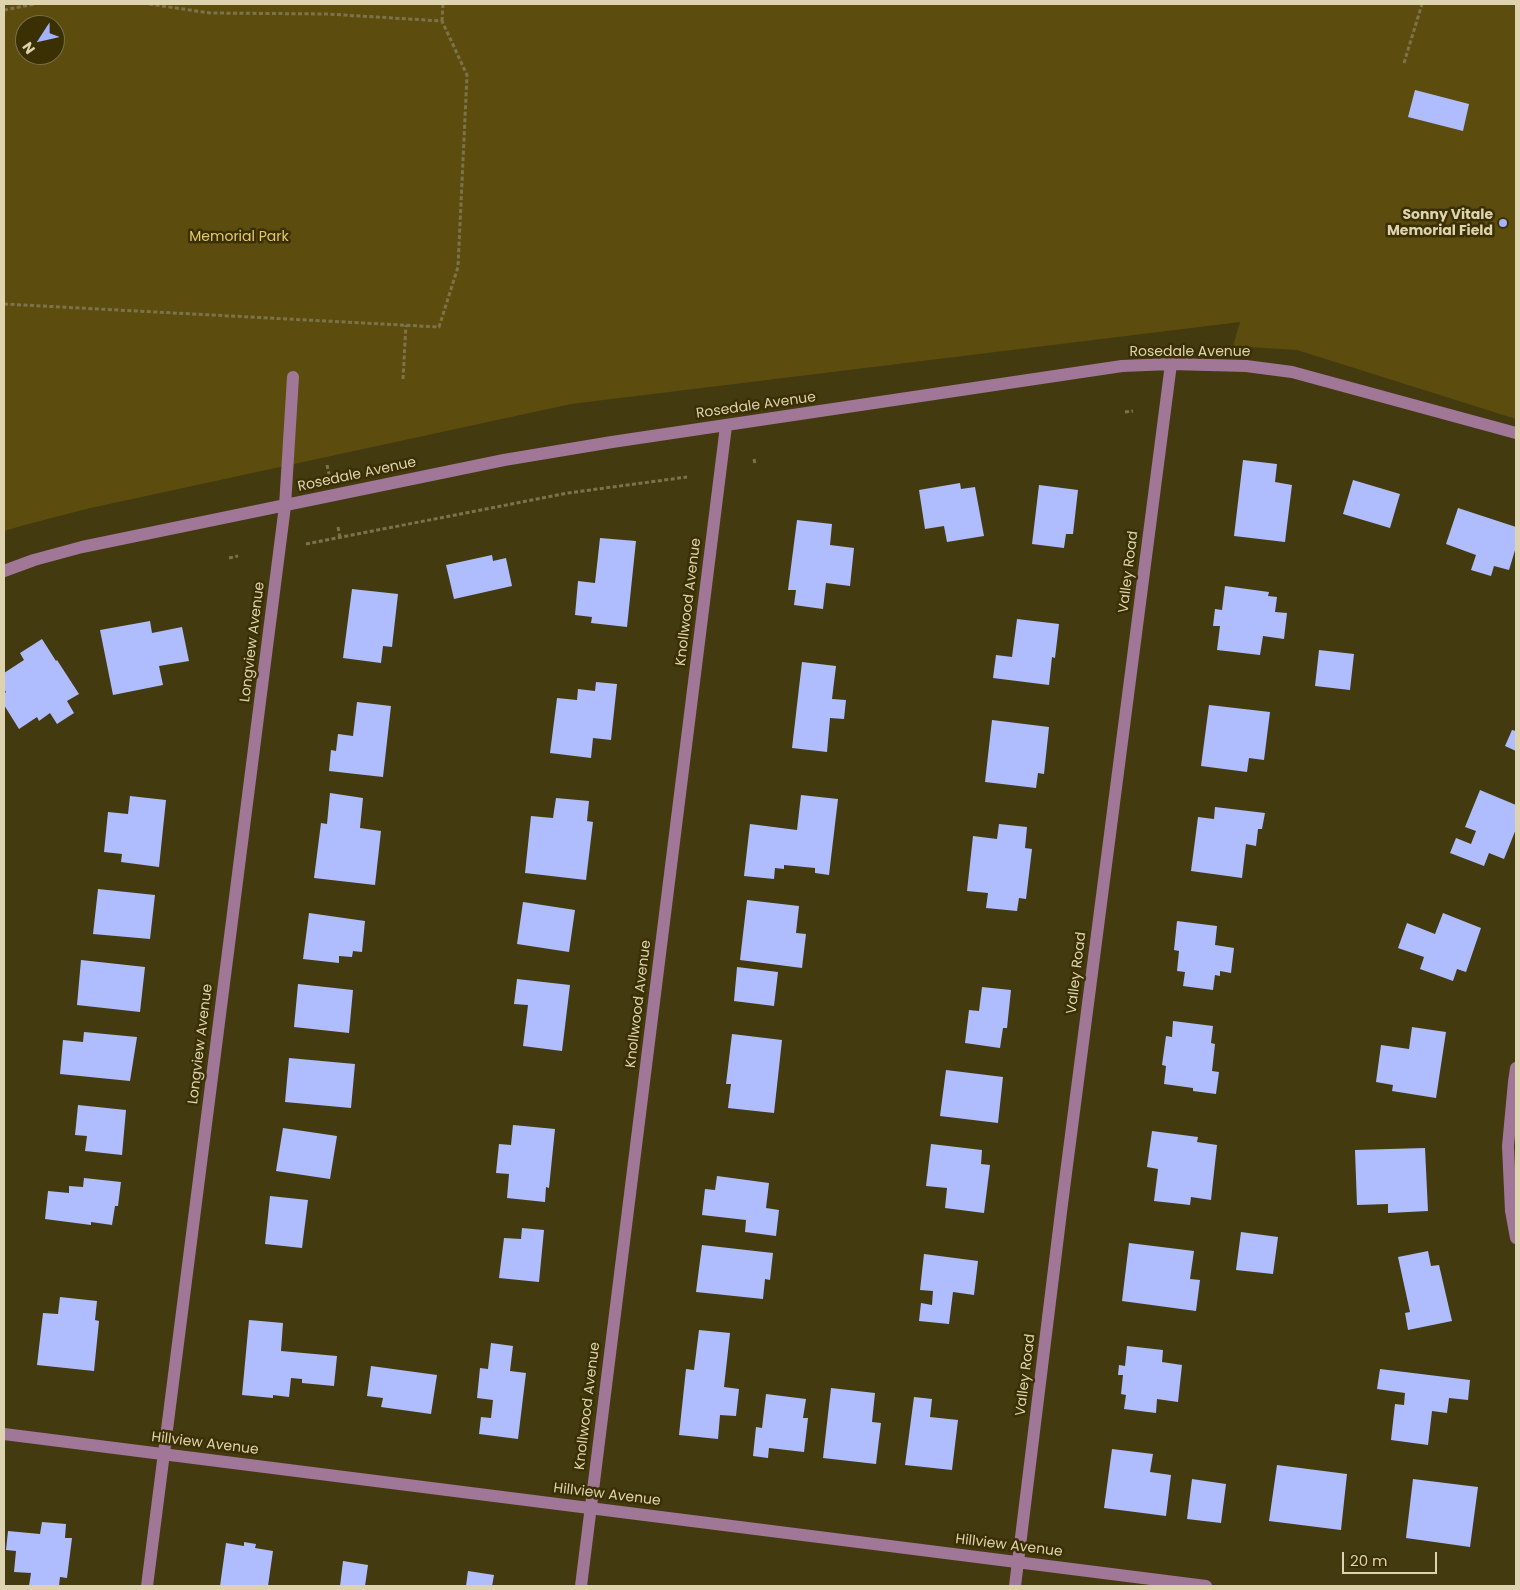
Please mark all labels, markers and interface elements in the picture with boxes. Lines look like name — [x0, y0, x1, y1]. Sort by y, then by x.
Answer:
north arrow — [15, 15, 65, 65]
text: N — [17, 38, 40, 58]
place label: Sonny Vitale Memorial Field — [1387, 207, 1493, 240]
marker: Sonny Vitale Memorial Field — [1497, 217, 1509, 229]
park label: Memorial Park — [189, 229, 289, 245]
street label: Rosedale Avenue — [1130, 344, 1250, 360]
street label: Rosedale Avenue — [695, 389, 817, 423]
street label: Rosedale Avenue — [296, 454, 418, 496]
street label: Valley Road — [1116, 530, 1142, 614]
street label: Knollwood Avenue — [673, 537, 705, 667]
street label: Longview Avenue — [237, 581, 269, 703]
street label: Valley Road — [1064, 931, 1090, 1015]
street label: Knollwood Avenue — [623, 939, 655, 1069]
street label: Longview Avenue — [185, 983, 217, 1105]
street label: Valley Road — [1013, 1333, 1039, 1417]
street label: Knollwood Avenue — [572, 1341, 604, 1471]
street label: Hillview Avenue — [150, 1429, 260, 1459]
street label: Hillview Avenue — [552, 1480, 662, 1510]
street label: Hillview Avenue — [954, 1531, 1064, 1561]
scale bar — [1345, 1542, 1440, 1574]
text: 20 m — [1350, 1550, 1388, 1571]

